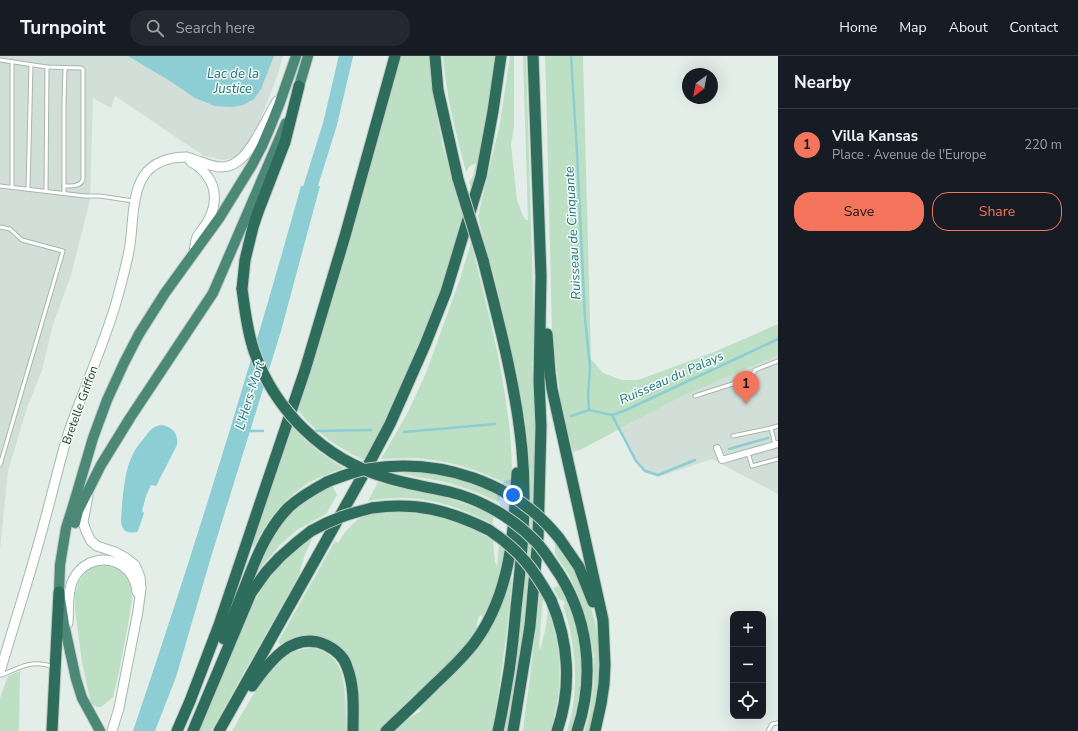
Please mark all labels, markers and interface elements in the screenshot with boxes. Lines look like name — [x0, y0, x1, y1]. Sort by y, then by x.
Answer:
search box — [130, 10, 410, 46]
text: Turnpoint — [20, 15, 106, 41]
icon: search — [144, 17, 166, 39]
text: Search here — [176, 18, 255, 38]
text: Home — [839, 18, 877, 37]
text: Map — [899, 18, 927, 37]
text: About — [949, 18, 988, 37]
text: Contact — [1010, 18, 1058, 37]
water label: Lac de la Justice — [207, 65, 259, 98]
north arrow — [682, 68, 718, 104]
text: Nearby — [794, 71, 851, 94]
text: Villa Kansas — [832, 126, 918, 146]
text: 1 — [803, 136, 811, 154]
text: 220 m — [1024, 136, 1062, 154]
text: Place · Avenue de l'Europe — [832, 146, 986, 164]
water label: Ruisseau de Cinquante — [561, 166, 585, 300]
button: Save — [794, 192, 924, 231]
button: Share — [932, 192, 1062, 231]
water label: Ruisseau du Palays — [616, 347, 726, 409]
water label: L'Hers-Mort — [231, 358, 269, 432]
street label: Bretelle Griffon — [58, 363, 102, 447]
pin: 1 — [733, 371, 759, 404]
your location — [503, 485, 523, 505]
map controls — [730, 611, 766, 719]
button: + — [730, 611, 766, 647]
button: − — [730, 647, 766, 683]
button: locate — [730, 683, 766, 719]

